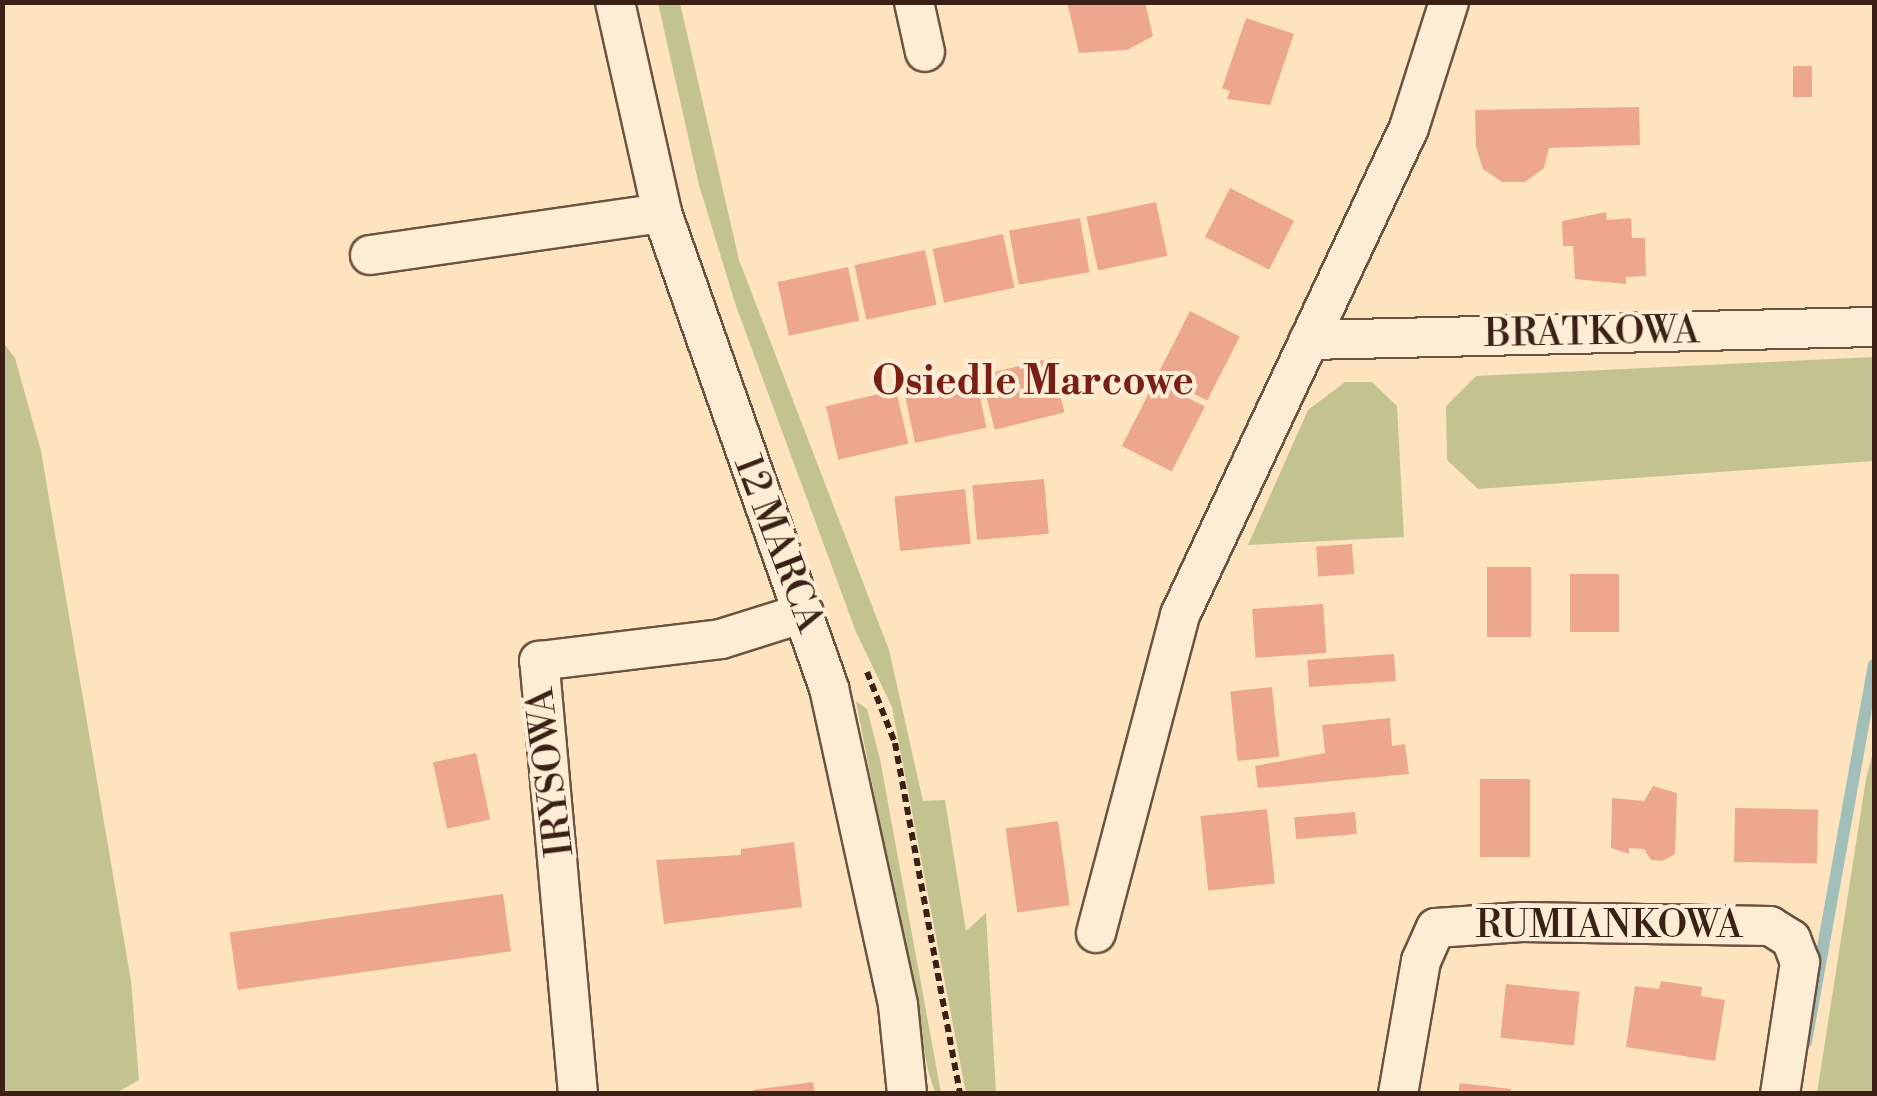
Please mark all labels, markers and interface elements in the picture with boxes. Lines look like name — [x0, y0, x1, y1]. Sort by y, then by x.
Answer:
street label: BRATKOWA — [1484, 308, 1700, 358]
district label: Osiedle Marcowe — [872, 358, 1194, 406]
street label: 12 MARCA — [724, 449, 832, 639]
street label: IRYSOWA — [518, 685, 584, 859]
street label: RUMIANKOWA — [1475, 903, 1743, 949]

